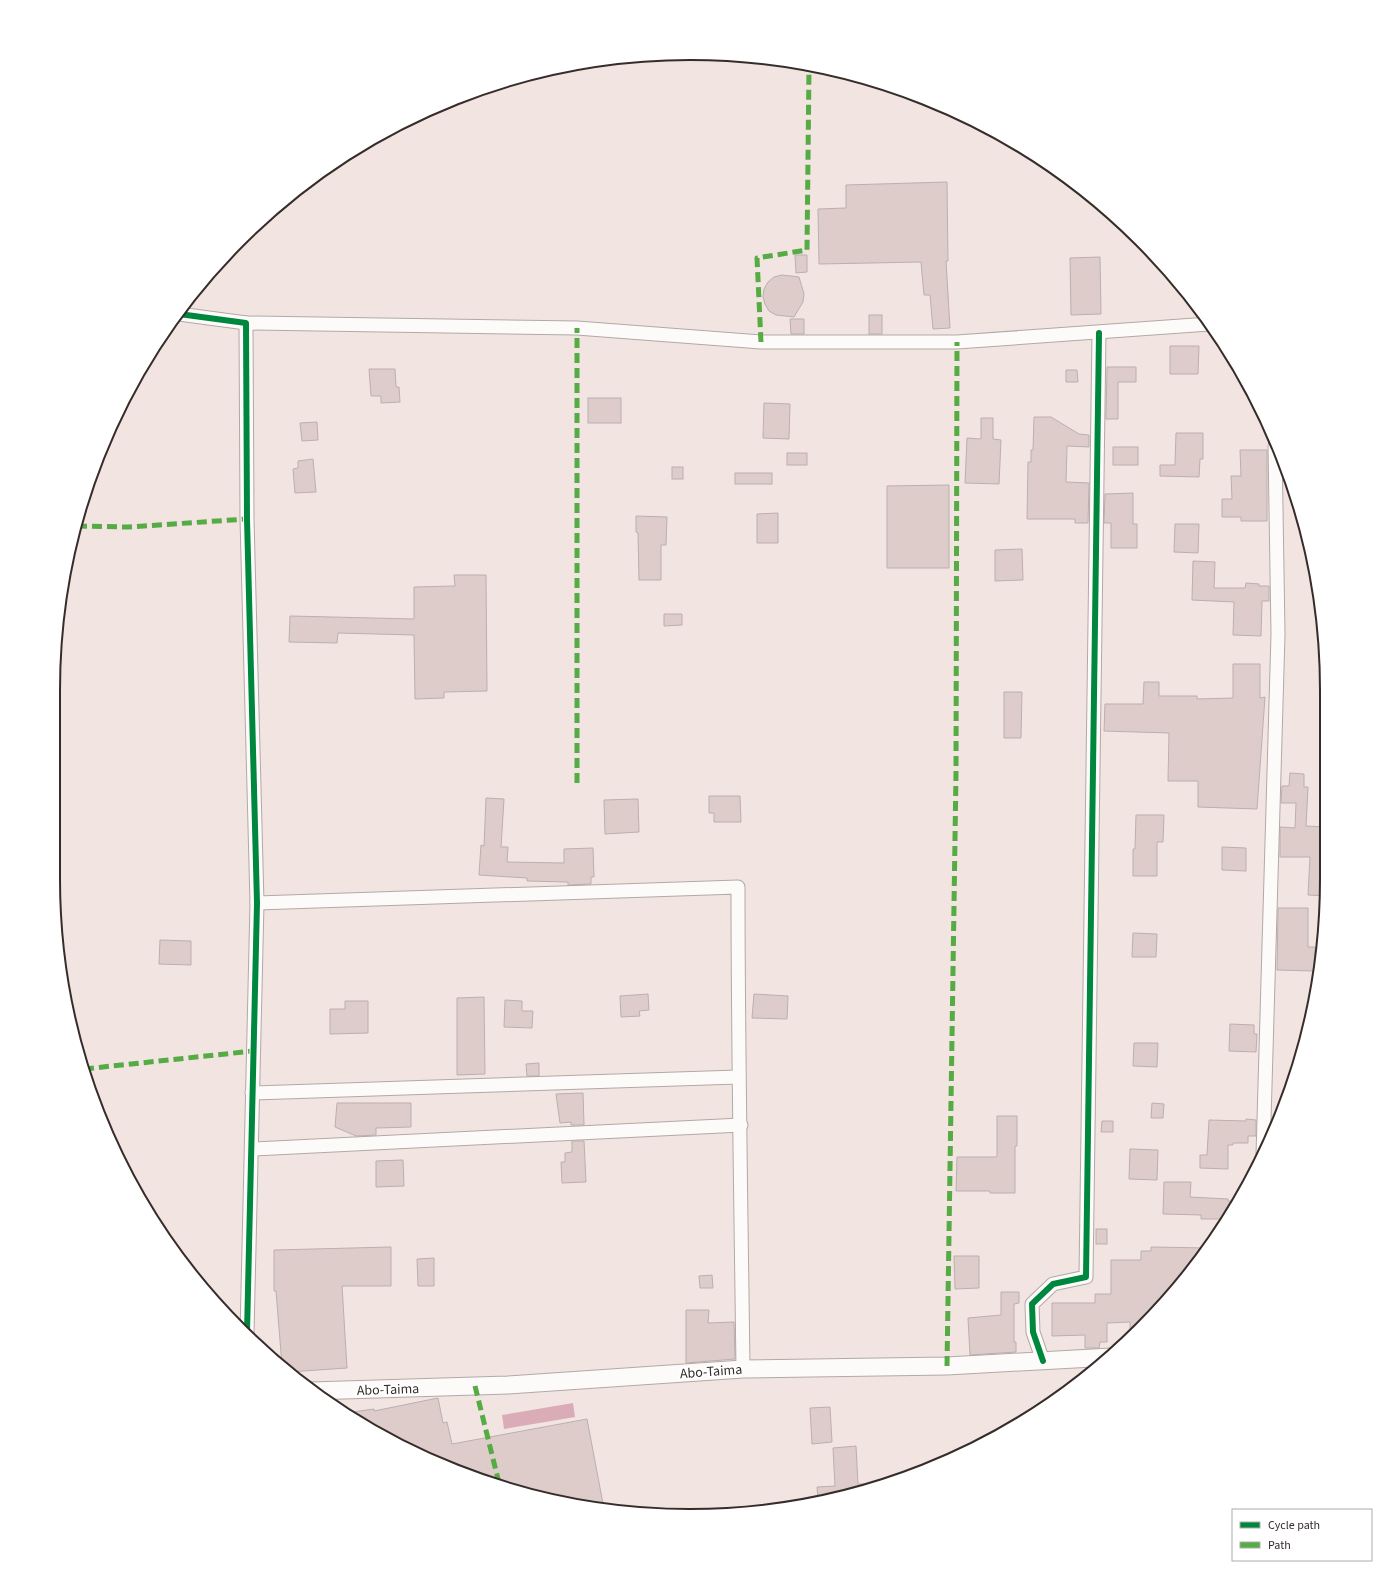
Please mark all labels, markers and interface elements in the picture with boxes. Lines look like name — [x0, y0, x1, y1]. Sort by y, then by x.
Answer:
street label: Abo-Taima — [679, 1360, 743, 1384]
street label: Abo-Taima — [357, 1379, 420, 1401]
legend — [1232, 1509, 1372, 1561]
text: Cycle path — [1268, 1517, 1320, 1534]
text: Path — [1268, 1537, 1291, 1554]

